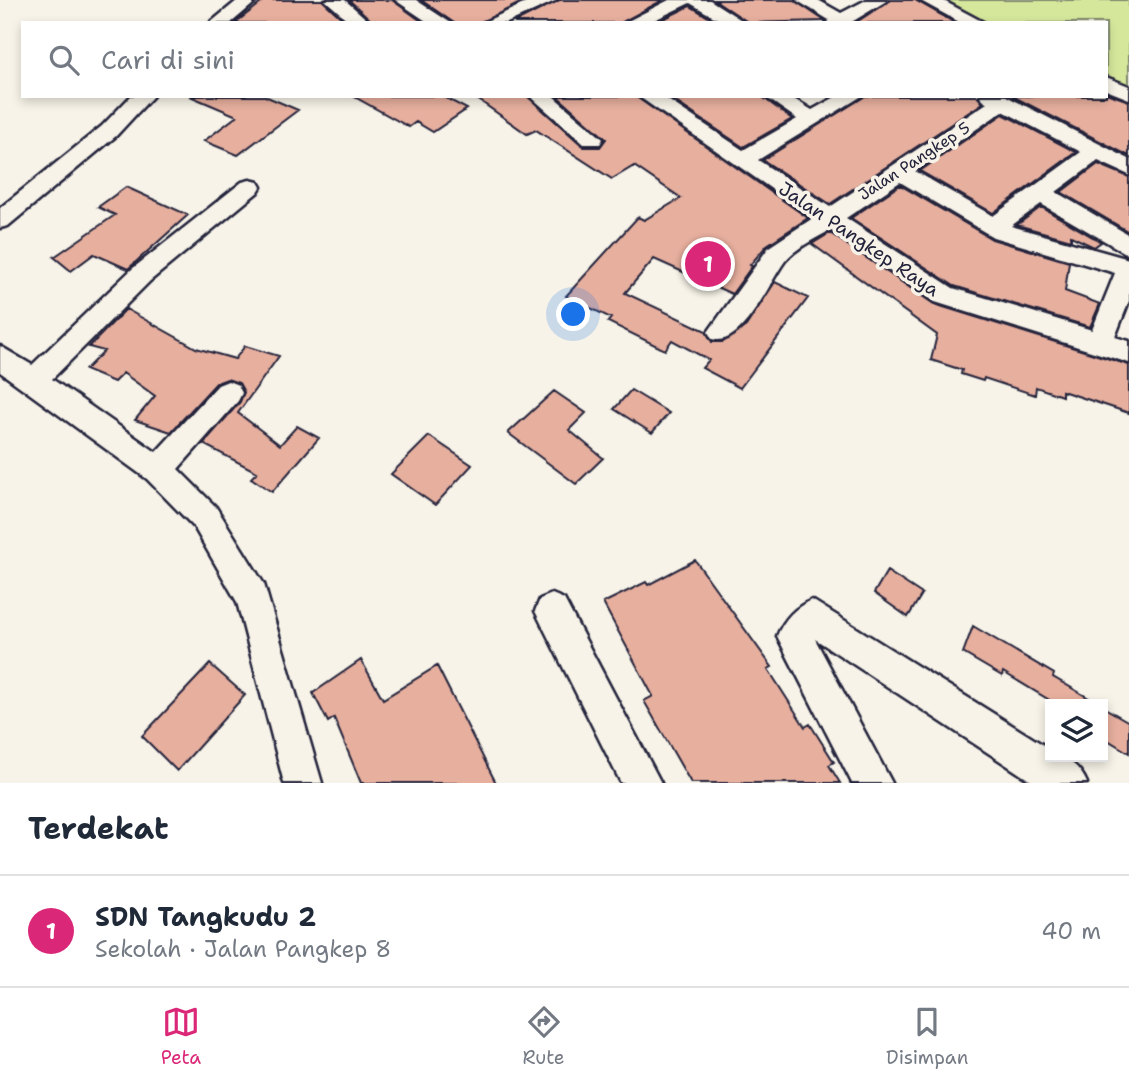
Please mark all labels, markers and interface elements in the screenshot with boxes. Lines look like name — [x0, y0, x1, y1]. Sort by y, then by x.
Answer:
search box — [21, 21, 1108, 98]
icon: search — [45, 41, 83, 79]
text: Cari di sini — [101, 42, 235, 77]
street label: Jalan Pangkep 5 — [854, 117, 974, 205]
street label: Jalan Pangkep Raya — [774, 176, 944, 302]
pin: 1 — [685, 238, 731, 290]
your location — [556, 297, 590, 331]
map controls — [1045, 699, 1108, 762]
button: layers — [1045, 699, 1108, 762]
text: Terdekat — [28, 808, 168, 849]
text: SDN Tangkudu 2 — [95, 899, 316, 934]
text: 1 — [46, 916, 56, 946]
text: 40 m — [1041, 916, 1101, 946]
text: Sekolah · Jalan Pangkep 8 — [95, 934, 391, 964]
tab: Peta — [161, 1003, 201, 1070]
tab: Rute — [523, 1003, 565, 1070]
tab: Disimpan — [886, 1003, 968, 1070]

